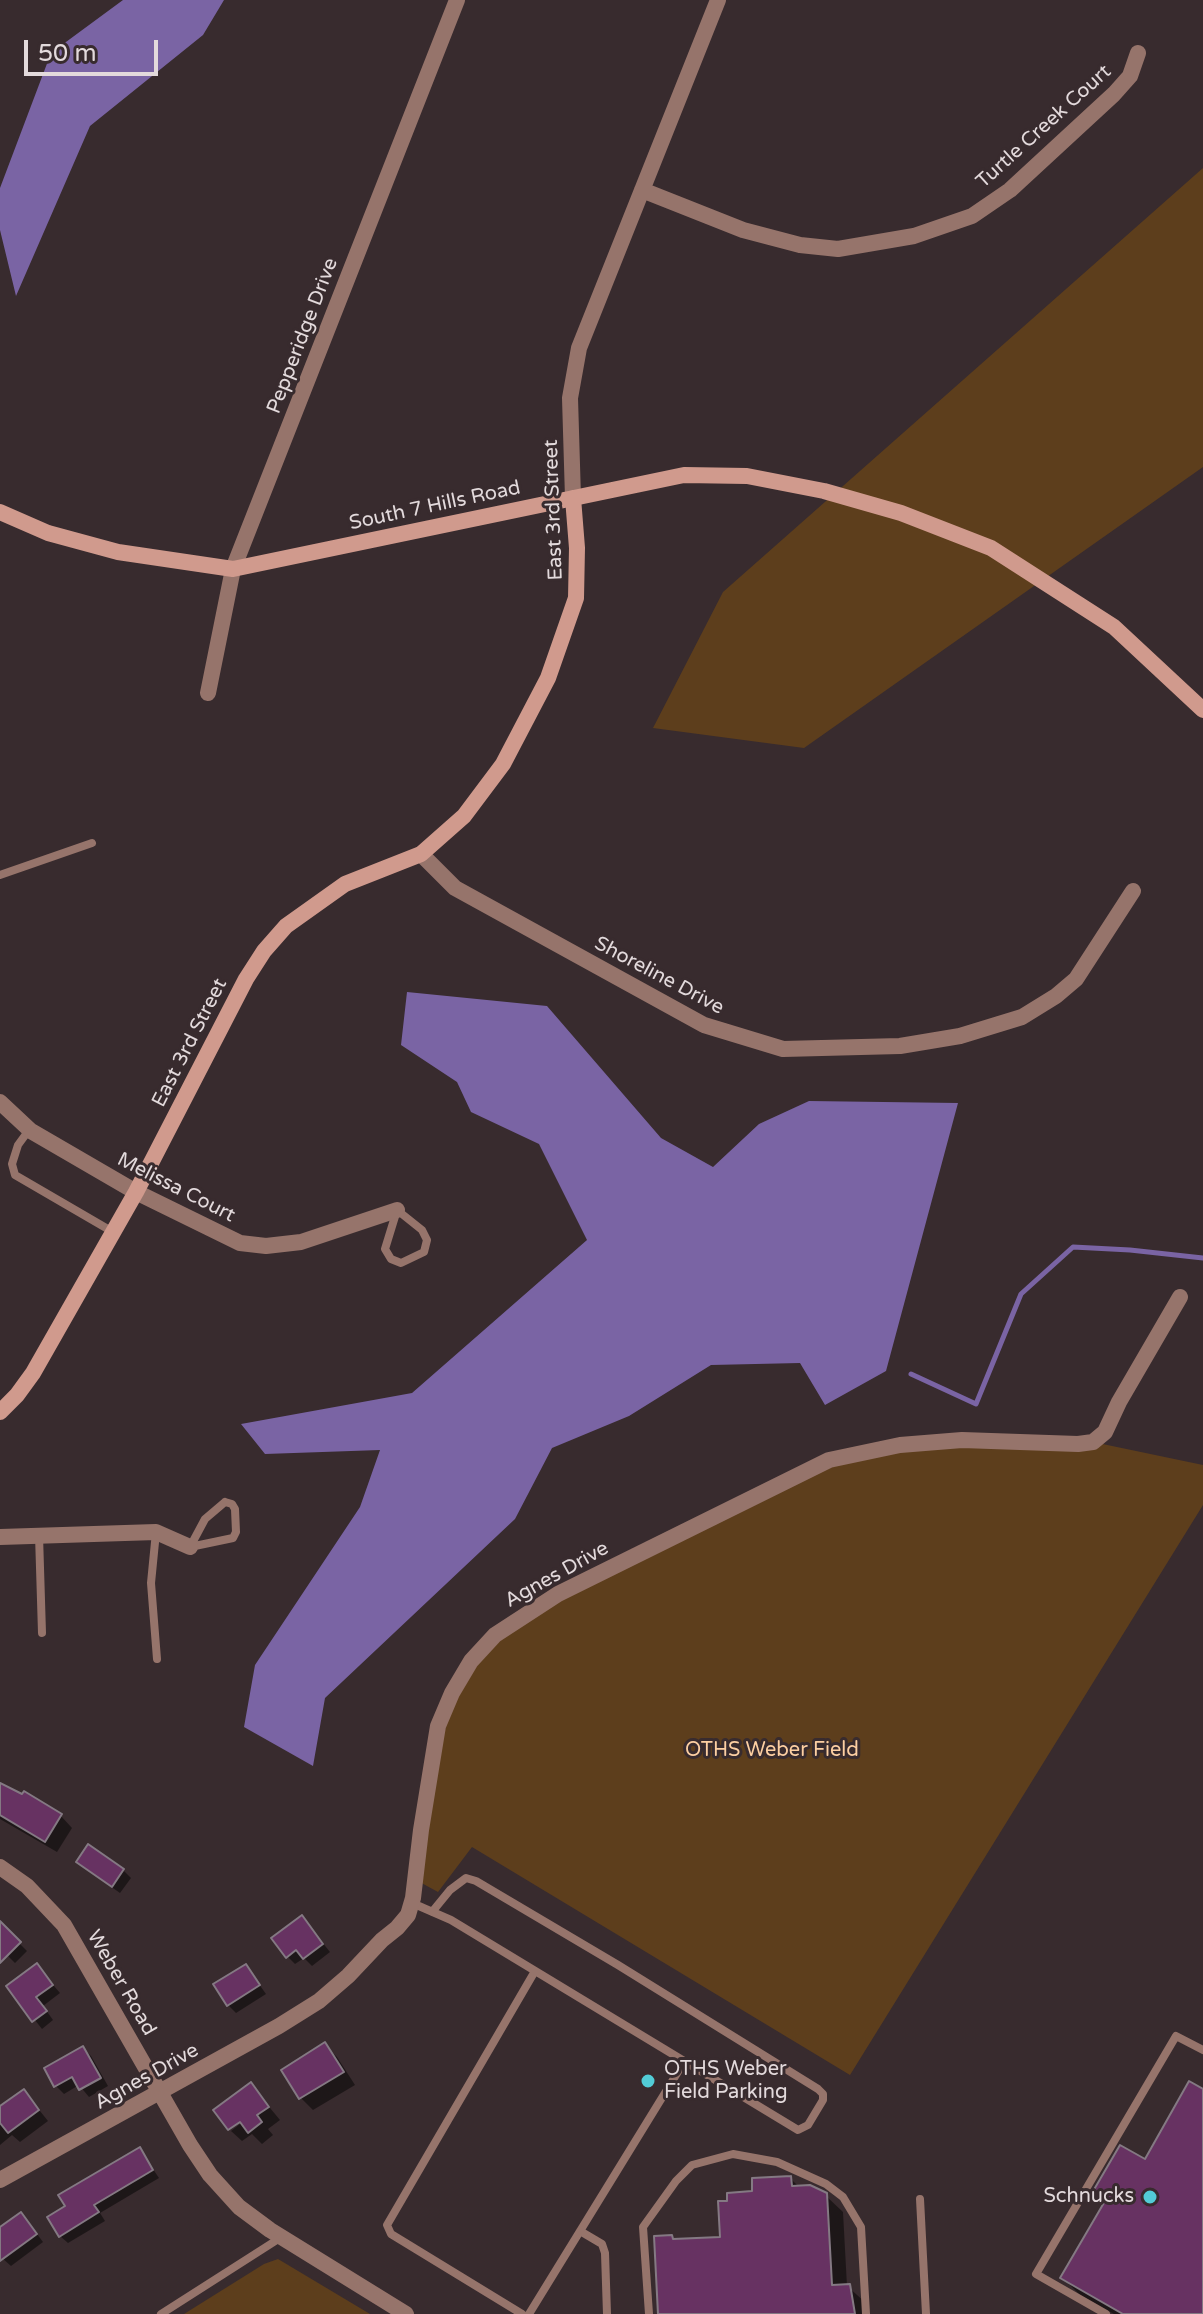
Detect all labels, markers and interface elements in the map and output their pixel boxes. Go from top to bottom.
scale bar [28,24,162,74]
text: 50 m [38,39,96,68]
street label: Turtle Creek Court [972,60,1116,194]
street label: Pepperidge Drive [262,255,344,417]
street label: East 3rd Street [540,439,568,581]
street label: South 7 Hills Road [347,476,523,536]
street label: Shoreline Drive [590,932,728,1020]
street label: East 3rd Street [147,975,233,1111]
street label: Melissa Court [113,1148,239,1228]
street label: Agnes Drive [501,1537,613,1613]
park label: OTHS Weber Field [685,1739,859,1763]
street label: Weber Road [81,1926,161,2040]
street label: Agnes Drive [91,2039,203,2115]
place label: OTHS Weber Field Parking [664,2058,788,2105]
marker: OTHS Weber Field Parking [639,2072,657,2090]
place label: Schnucks [1044,2185,1134,2209]
marker: Schnucks [1141,2188,1159,2206]

